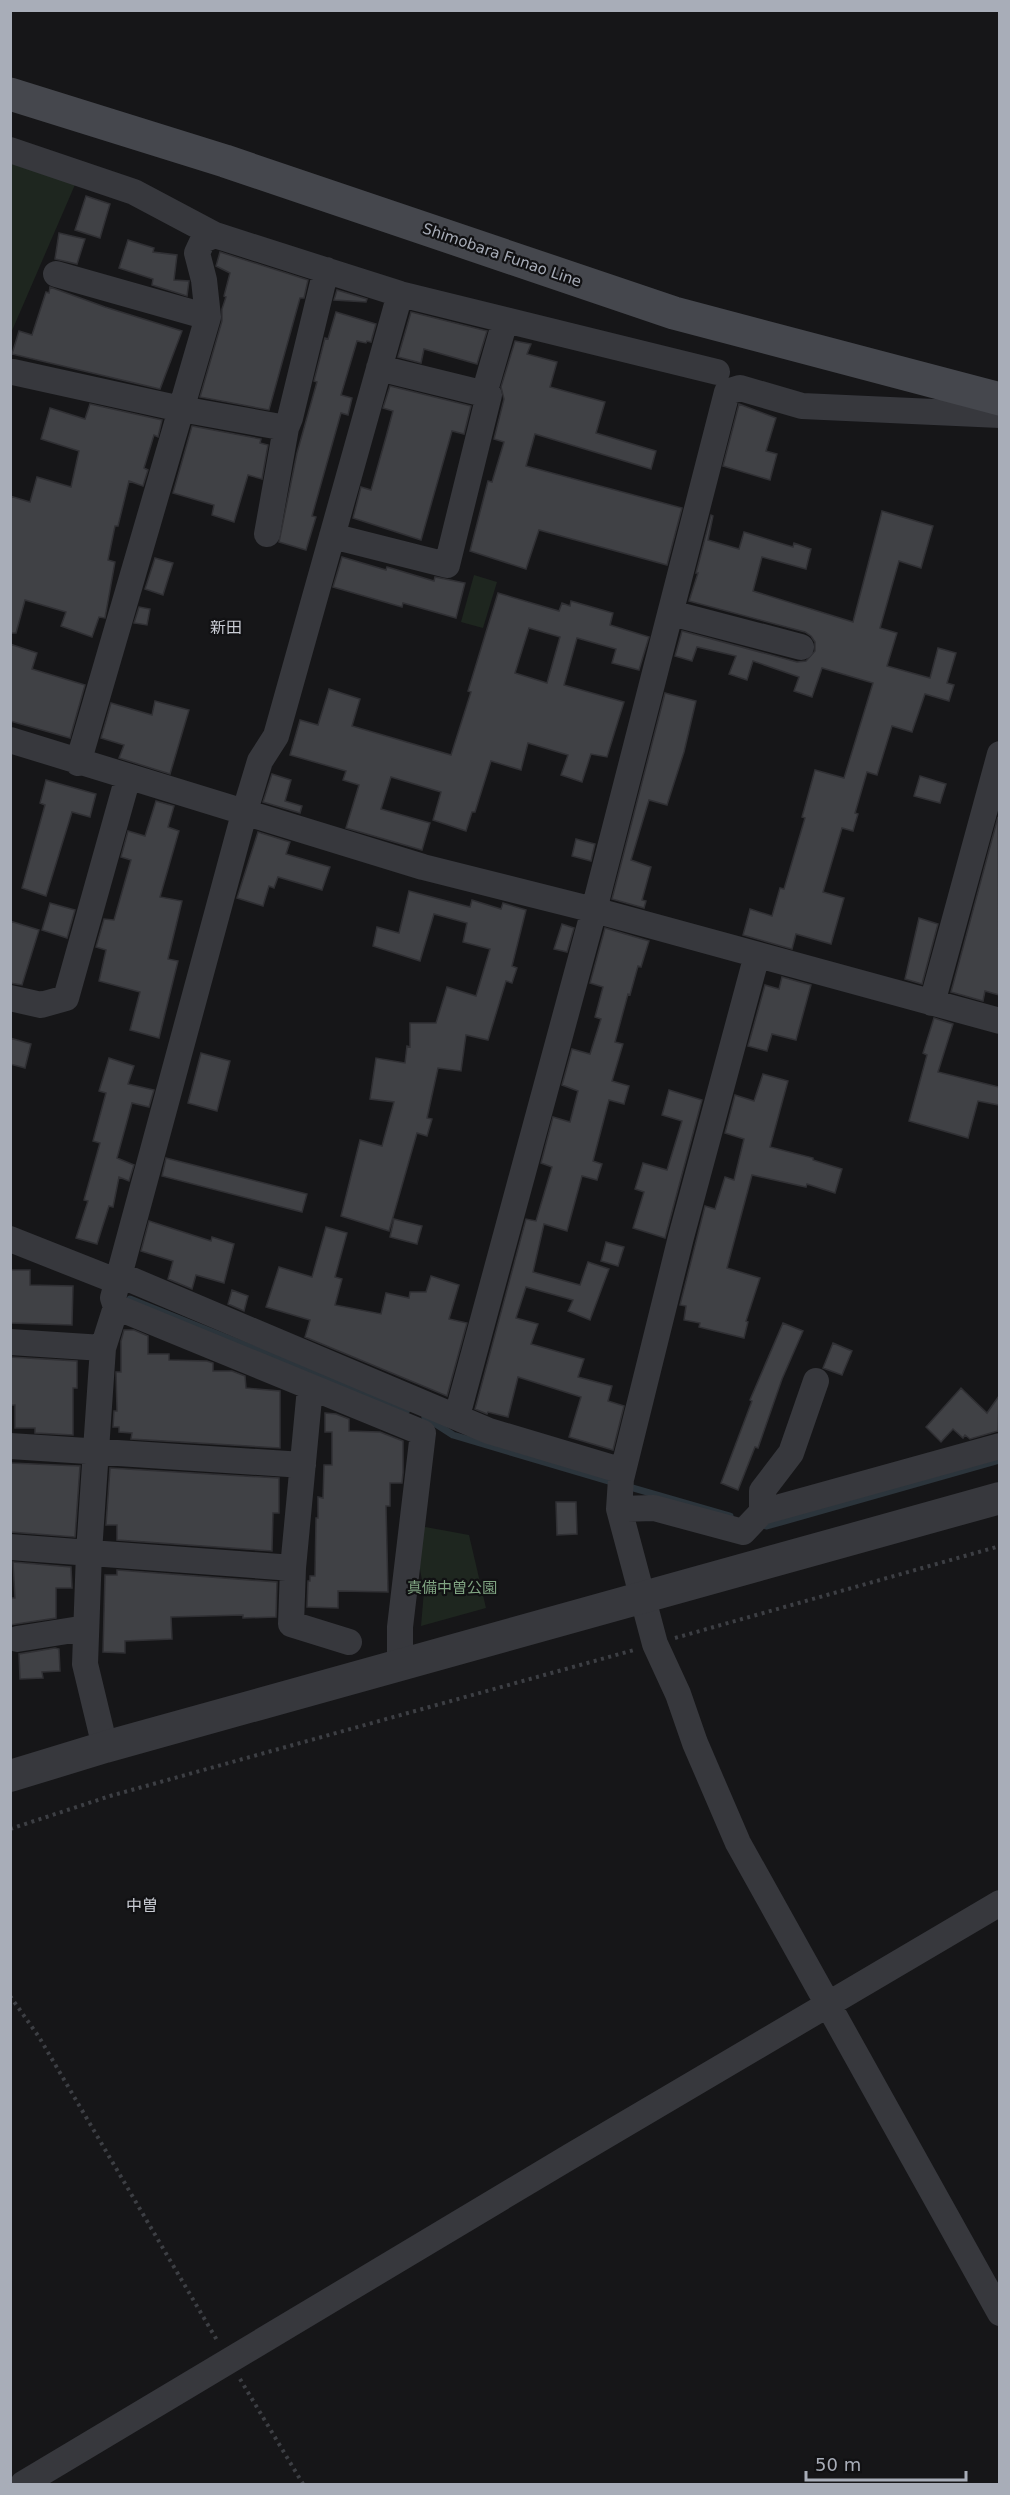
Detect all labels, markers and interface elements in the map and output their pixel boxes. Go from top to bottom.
street label: Shimobara Funao Line [420,219,584,291]
district label: 新田 [210,618,242,637]
park label: 真備中曽公園 [407,1579,497,1597]
district label: 中曽 [126,1896,158,1915]
scale bar [806,2444,966,2482]
text: 50 m [815,2454,861,2475]

